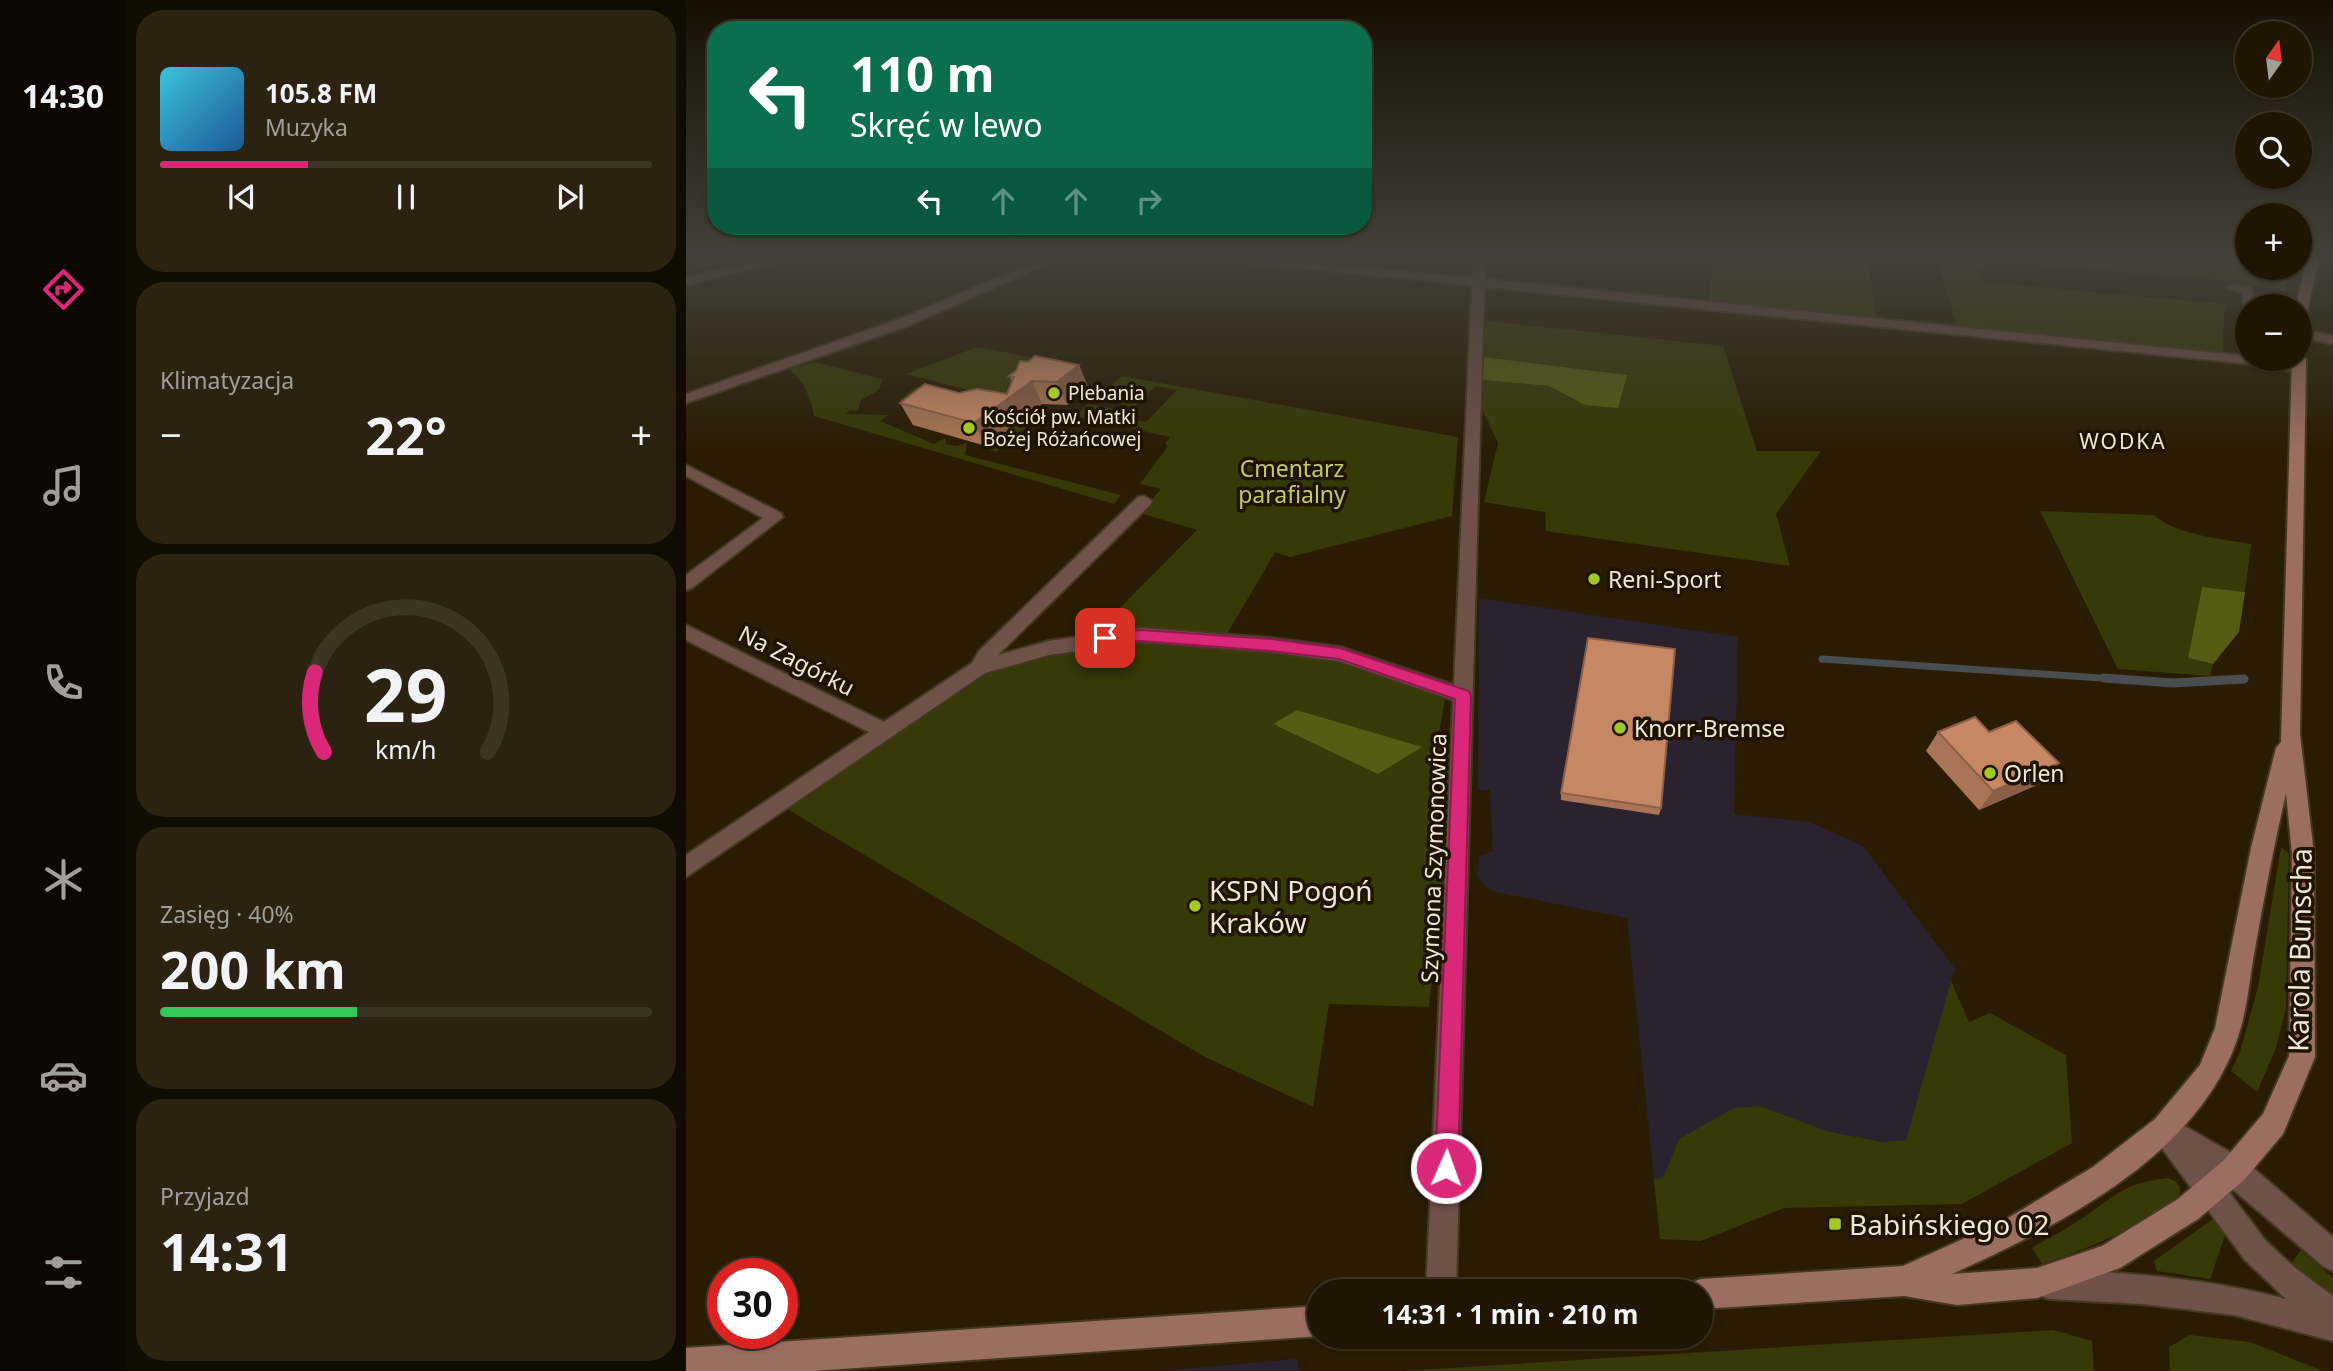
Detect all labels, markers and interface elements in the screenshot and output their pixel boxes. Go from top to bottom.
north arrow [2235,21,2312,98]
map controls [2235,21,2312,371]
text: 110 m [850,40,995,106]
icon: left [735,49,826,140]
text: 14:30 [22,74,104,117]
text: 105.8 FM [265,75,377,111]
text: Skręć w lewo [850,103,1043,146]
text: Muzyka [265,111,348,143]
button: search [2235,112,2312,189]
icon: previous [223,178,261,216]
icon: pause [387,178,425,216]
icon: next [551,178,589,216]
icon: left [911,182,949,220]
icon: ahead [984,182,1022,220]
icon: ahead [1057,182,1095,220]
icon: right [1130,182,1168,220]
button: + [2235,203,2312,280]
icon: directions [39,265,88,314]
button: − [2235,294,2312,371]
text: Klimatyzacja [160,364,294,396]
place label: Plebania [1068,380,1145,406]
marker: Plebania [1046,385,1062,401]
text: 22° [365,399,447,470]
place label: Kościół pw. Matki Bożej Różańcowej [983,404,1141,452]
text: − [160,408,182,460]
text: + [630,408,652,460]
marker: Kościół pw. Matki Bożej Różańcowej [961,420,977,436]
district label: WODKA [2079,427,2167,455]
park label: Cmentarz parafialny [1238,452,1346,510]
icon: music [39,461,88,510]
place label: Reni-Sport [1608,563,1721,595]
marker: Reni-Sport [1586,571,1602,587]
pin [1075,608,1135,668]
street label: Na Zagórku [733,617,861,703]
icon: arrive [1086,619,1124,657]
text: 29 [364,644,448,743]
icon: phone [39,658,88,707]
place label: Knorr-Bremse [1634,712,1785,744]
marker: Knorr-Bremse [1612,720,1628,736]
text: km/h [375,731,437,765]
street label: Szymona Szymonowica [1413,733,1453,983]
place label: Orlen [2004,757,2065,789]
marker: Orlen [1982,765,1998,781]
street label: Karola Bunscha [2278,848,2320,1052]
icon: climate [39,855,88,904]
place label: KSPN Pogoń Kraków [1209,871,1373,941]
text: Zasięg · 40% [160,898,294,930]
marker: KSPN Pogoń Kraków [1187,898,1203,914]
text: 200 km [160,933,346,1004]
icon: car [39,1051,88,1100]
position arrow [1409,1131,1483,1205]
text: Przyjazd [160,1180,250,1212]
place label: Babińskiego 02 [1849,1205,2050,1243]
text: 14:31 [160,1215,294,1286]
marker: Babińskiego 02 [1827,1216,1843,1232]
icon: filters [39,1248,88,1297]
speed limit sign: 30 [707,1258,798,1349]
text: 14:31 · 1 min · 210 m [1382,1296,1638,1332]

